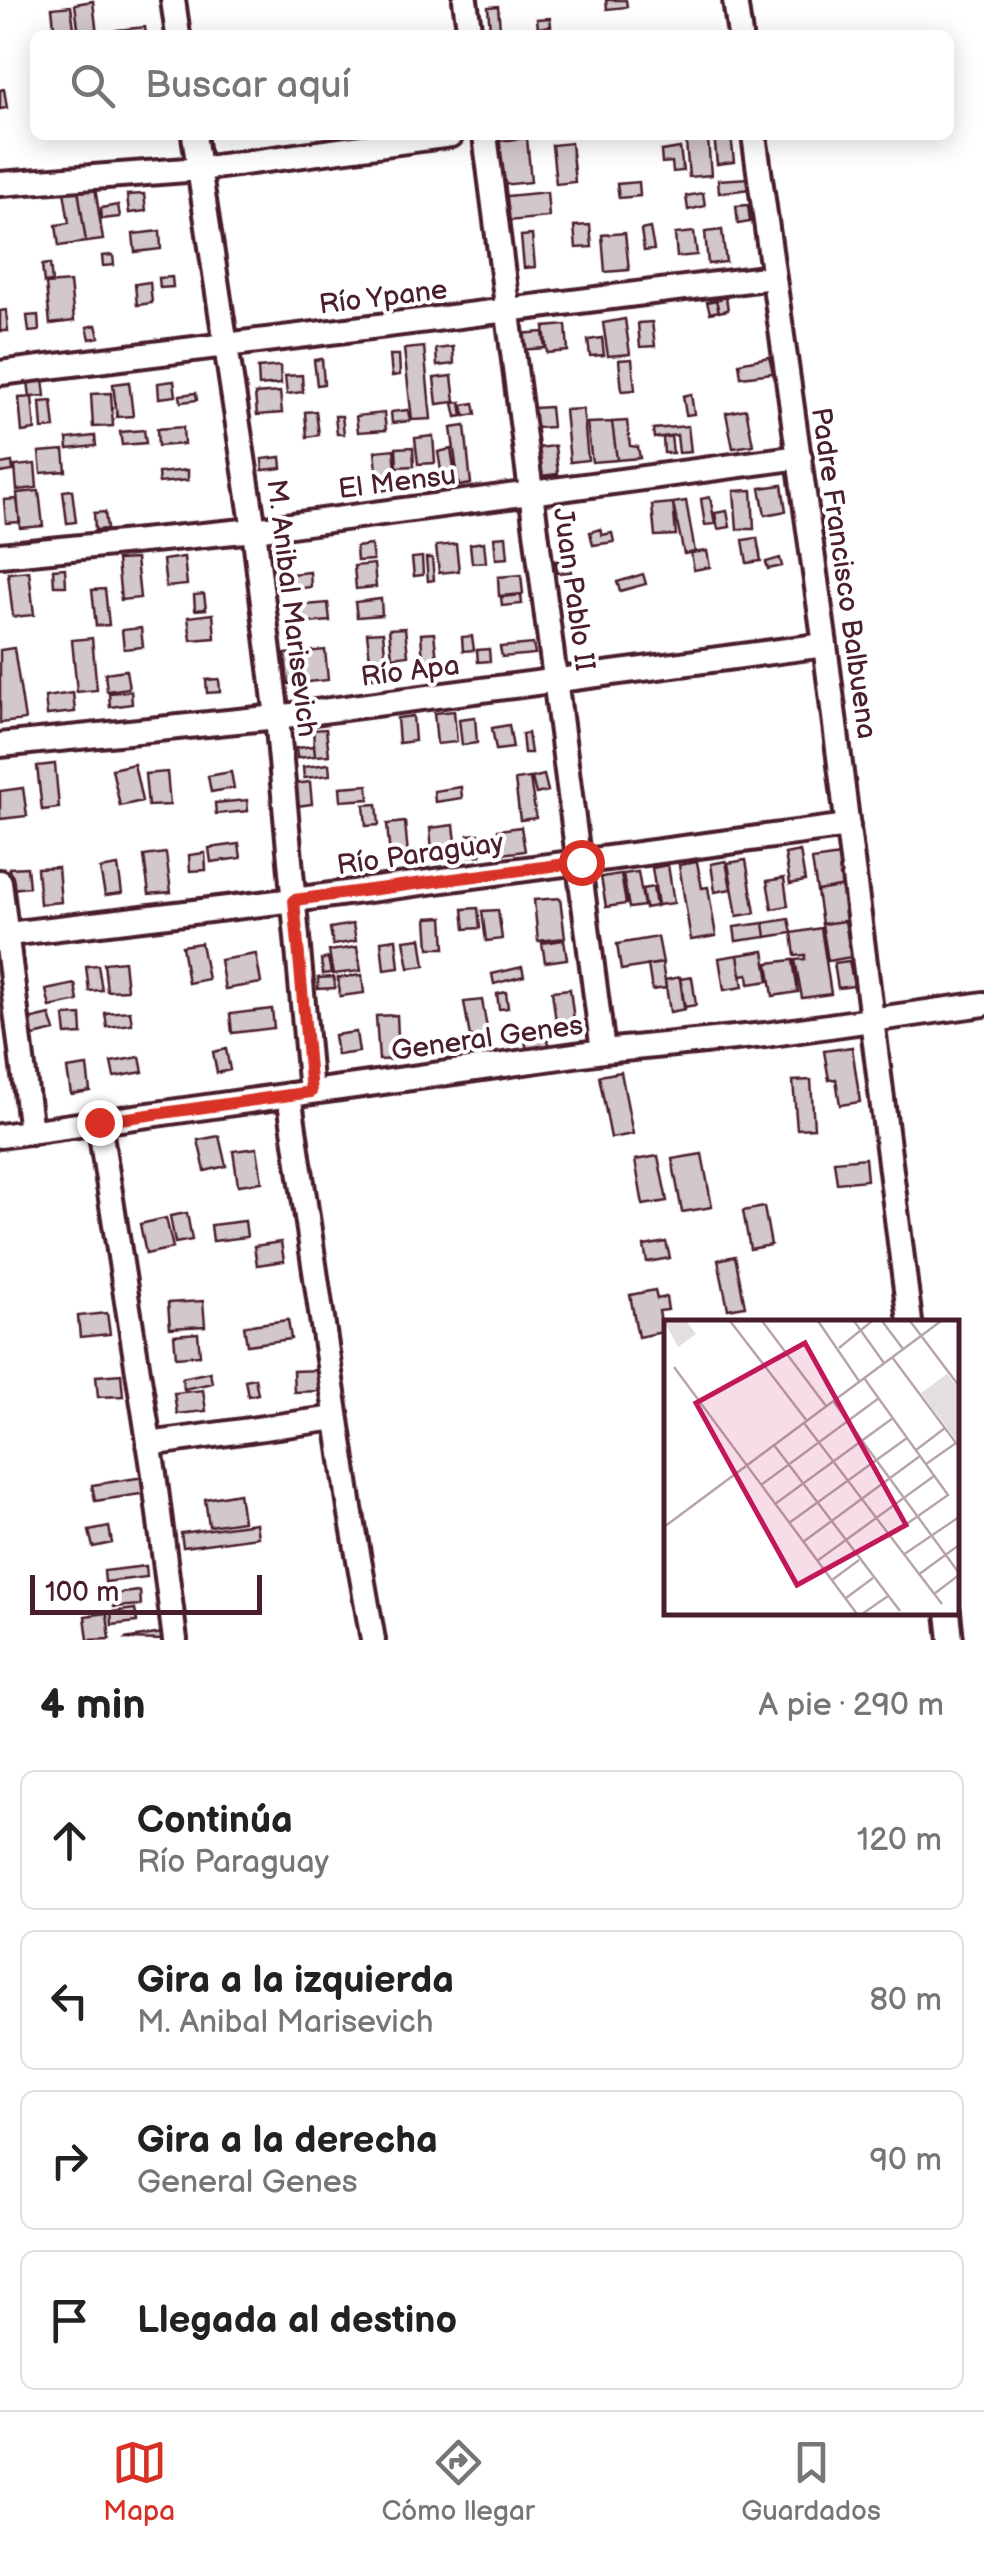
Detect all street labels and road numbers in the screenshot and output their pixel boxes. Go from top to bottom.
street label: Río Ypane [317,273,449,322]
street label: Padre Francisco Balbuena [804,405,883,741]
street label: El Mensu [336,459,458,506]
street label: M. Anibal Marisevich [259,477,324,739]
street label: Juan Pablo II [546,506,601,673]
street label: Río Apa [359,649,461,694]
street label: Río Paraguay [335,826,506,883]
street label: General Genes [389,1009,585,1068]

